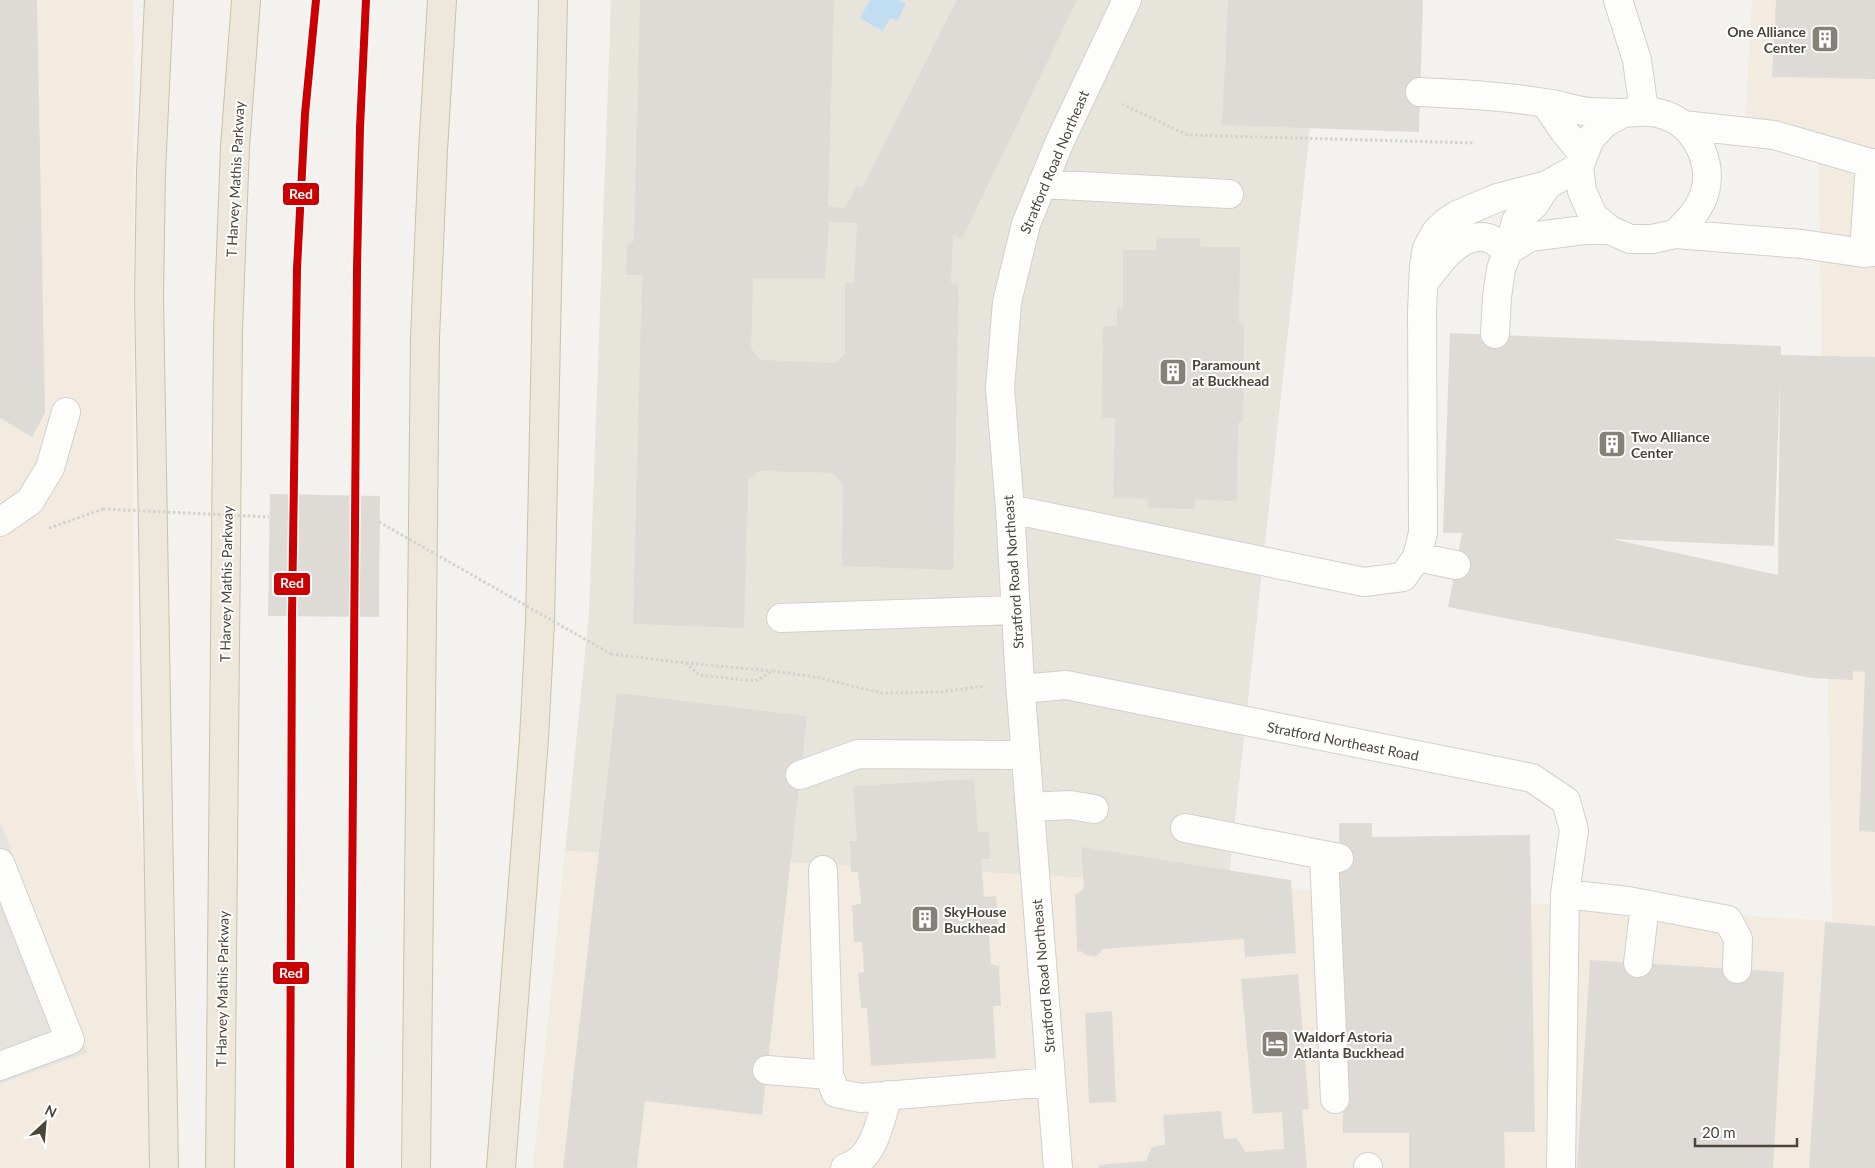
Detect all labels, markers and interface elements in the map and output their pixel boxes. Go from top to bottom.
place label: One Alliance Center [1727,23,1807,56]
building icon: One Alliance Center [1810,24,1840,54]
street label: Stratford Road Northeast [1016,88,1092,236]
street label: T Harvey Mathis Parkway [222,100,248,258]
line badge: Red [282,182,320,206]
text: Red [289,185,313,202]
place label: Paramount at Buckhead [1192,356,1269,389]
building icon: Paramount at Buckhead [1158,357,1188,387]
place label: Two Alliance Center [1631,428,1710,461]
building icon: Two Alliance Center [1597,429,1627,459]
street label: Stratford Road Northeast [999,495,1027,649]
street label: T Harvey Mathis Parkway [216,505,236,662]
line badge: Red [273,572,311,596]
text: Red [280,574,304,591]
street label: Stratford Northeast Road [1266,718,1420,764]
street label: Stratford Road Northeast [1028,898,1058,1054]
place label: SkyHouse Buckhead [944,903,1007,936]
building icon: SkyHouse Buckhead [910,904,940,934]
street label: T Harvey Mathis Parkway [212,910,232,1067]
line badge: Red [272,961,310,985]
text: Red [279,964,303,981]
place label: Waldorf Astoria Atlanta Buckhead [1293,1028,1404,1061]
hotel icon: Waldorf Astoria Atlanta Buckhead [1260,1029,1290,1059]
north arrow [20,1098,70,1148]
text: N [42,1101,59,1121]
scale bar [1695,1116,1798,1148]
text: 20 m [1702,1123,1736,1141]

